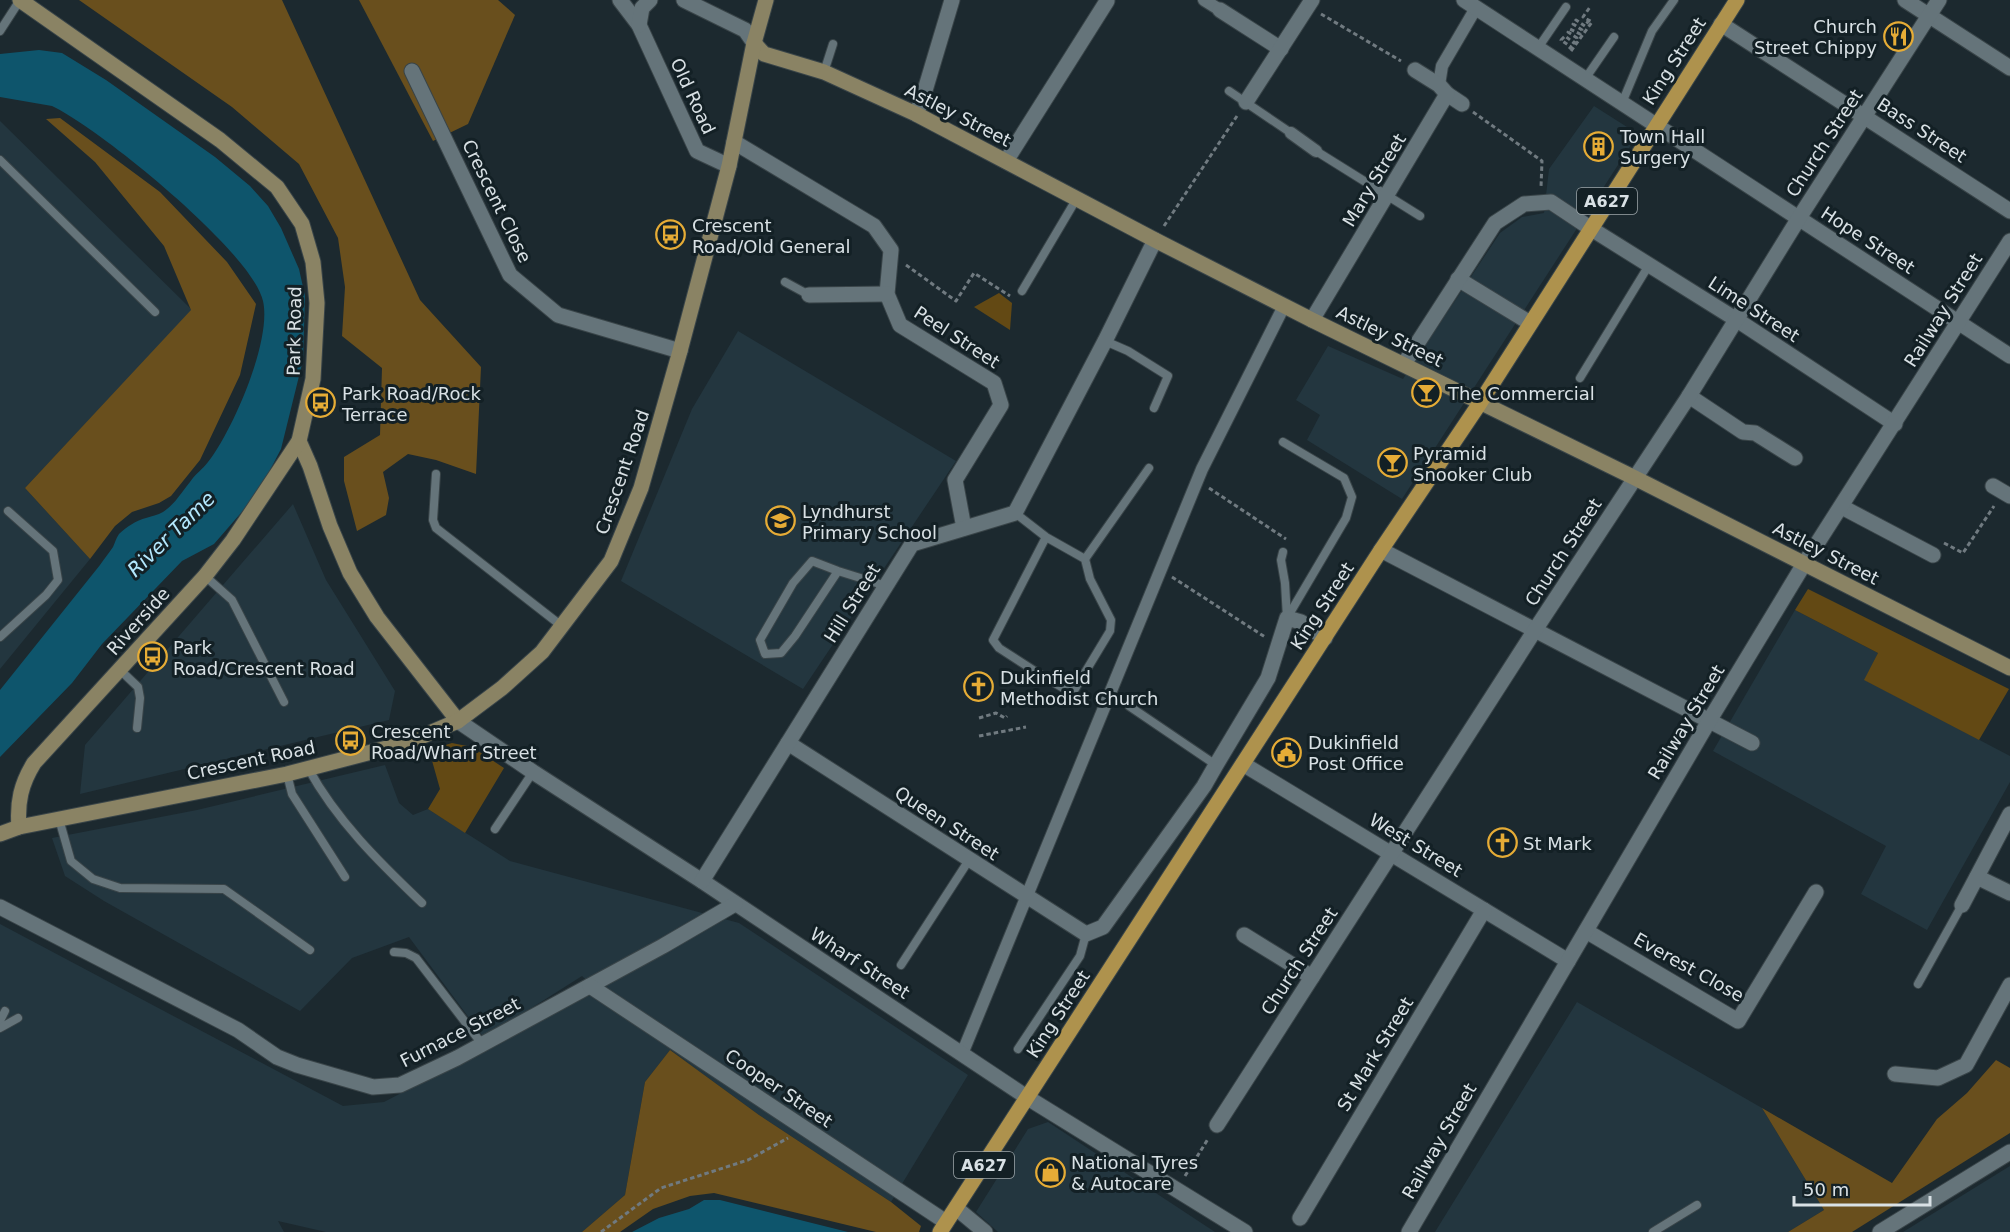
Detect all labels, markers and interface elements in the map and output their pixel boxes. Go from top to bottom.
street label: King Street [1638,13,1710,109]
place label: Church Street Chippy [1754,16,1877,58]
restaurant icon: Church Street Chippy [1882,20,1914,52]
street label: Old Road [666,55,720,137]
street label: Astley Street [902,79,1014,151]
street label: Church Street [1781,85,1867,201]
street label: Bass Street [1873,93,1971,167]
place label: Town Hall Surgery [1619,126,1705,168]
street label: Mary Street [1338,130,1410,230]
building icon: Town Hall Surgery [1583,130,1615,162]
street label: Crescent Close [458,136,536,266]
road number: A627 [1577,188,1637,214]
street label: Hope Street [1817,202,1919,278]
place label: Crescent Road/Old General [692,215,850,257]
bus stop icon: Crescent Road/Old General [655,219,687,251]
street label: Railway Street [1900,249,1986,371]
street label: Lime Street [1705,272,1803,346]
street label: Park Road [283,286,305,376]
street label: Astley Street [1333,301,1447,371]
street label: Peel Street [910,302,1004,372]
bar icon: The Commercial [1411,377,1443,409]
place label: Park Road/Rock Terrace [341,383,481,425]
place label: The Commercial [1447,383,1595,404]
bus stop icon: Park Road/Rock Terrace [305,387,337,419]
street label: Crescent Road [591,407,653,537]
place label: Pyramid Snooker Club [1413,443,1532,485]
bar icon: Pyramid Snooker Club [1376,447,1408,479]
water label: River Tame [122,486,220,582]
street label: Church Street [1520,494,1606,610]
place label: Lyndhurst Primary School [802,501,937,543]
school or university icon: Lyndhurst Primary School [765,505,797,537]
street label: Astley Street [1770,517,1882,589]
street label: King Street [1286,558,1358,654]
street label: Hill Street [820,560,884,646]
street label: Riverside [102,583,174,659]
place label: Park Road/Crescent Road [173,637,355,679]
bus stop icon: Park Road/Crescent Road [136,641,168,673]
street label: Railway Street [1644,661,1728,783]
place label: Dukinfield Methodist Church [1000,667,1158,709]
church icon: Dukinfield Methodist Church [963,671,995,703]
place label: Crescent Road/Wharf Street [371,721,537,763]
bus stop icon: Crescent Road/Wharf Street [334,725,366,757]
place label: Dukinfield Post Office [1308,732,1404,774]
street label: Crescent Road [185,736,317,784]
public building icon: Dukinfield Post Office [1271,736,1303,768]
street label: Queen Street [891,782,1003,864]
street label: West Street [1366,809,1466,881]
church icon: St Mark [1486,827,1518,859]
place label: St Mark [1523,833,1592,854]
street label: Church Street [1256,903,1342,1019]
street label: Wharf Street [806,923,914,1003]
street label: Everest Close [1630,928,1748,1006]
street label: King Street [1022,966,1094,1062]
street label: Furnace Street [397,993,523,1071]
street label: St Mark Street [1333,993,1417,1115]
street label: Cooper Street [721,1044,837,1132]
street label: Railway Street [1397,1079,1481,1203]
road number: A627 [954,1152,1014,1178]
place label: National Tyres & Autocare [1071,1152,1198,1194]
shop icon: National Tyres & Autocare [1034,1156,1066,1188]
scale bar [1794,1169,1930,1207]
text: 50 m [1803,1179,1849,1200]

